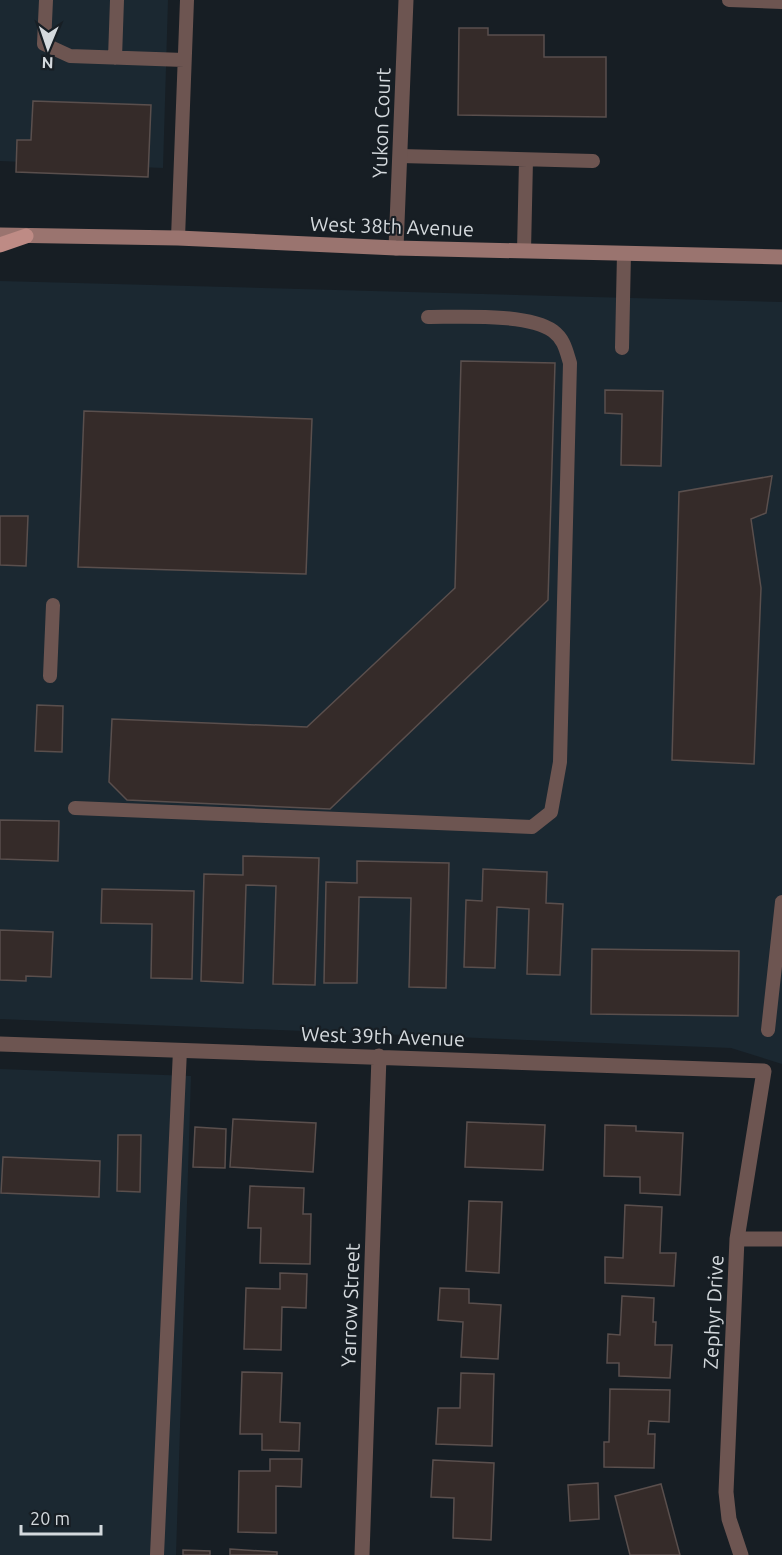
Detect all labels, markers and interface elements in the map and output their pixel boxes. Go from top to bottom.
north arrow [18,18,78,78]
text: N [41,54,54,72]
street label: Yukon Court [368,67,394,179]
street label: West 38th Avenue [310,212,474,240]
street label: West 39th Avenue [301,1022,465,1050]
street label: Yarrow Street [336,1243,364,1367]
street label: Zephyr Drive [699,1254,727,1370]
scale bar [21,1498,100,1536]
text: 20 m [30,1508,70,1528]

